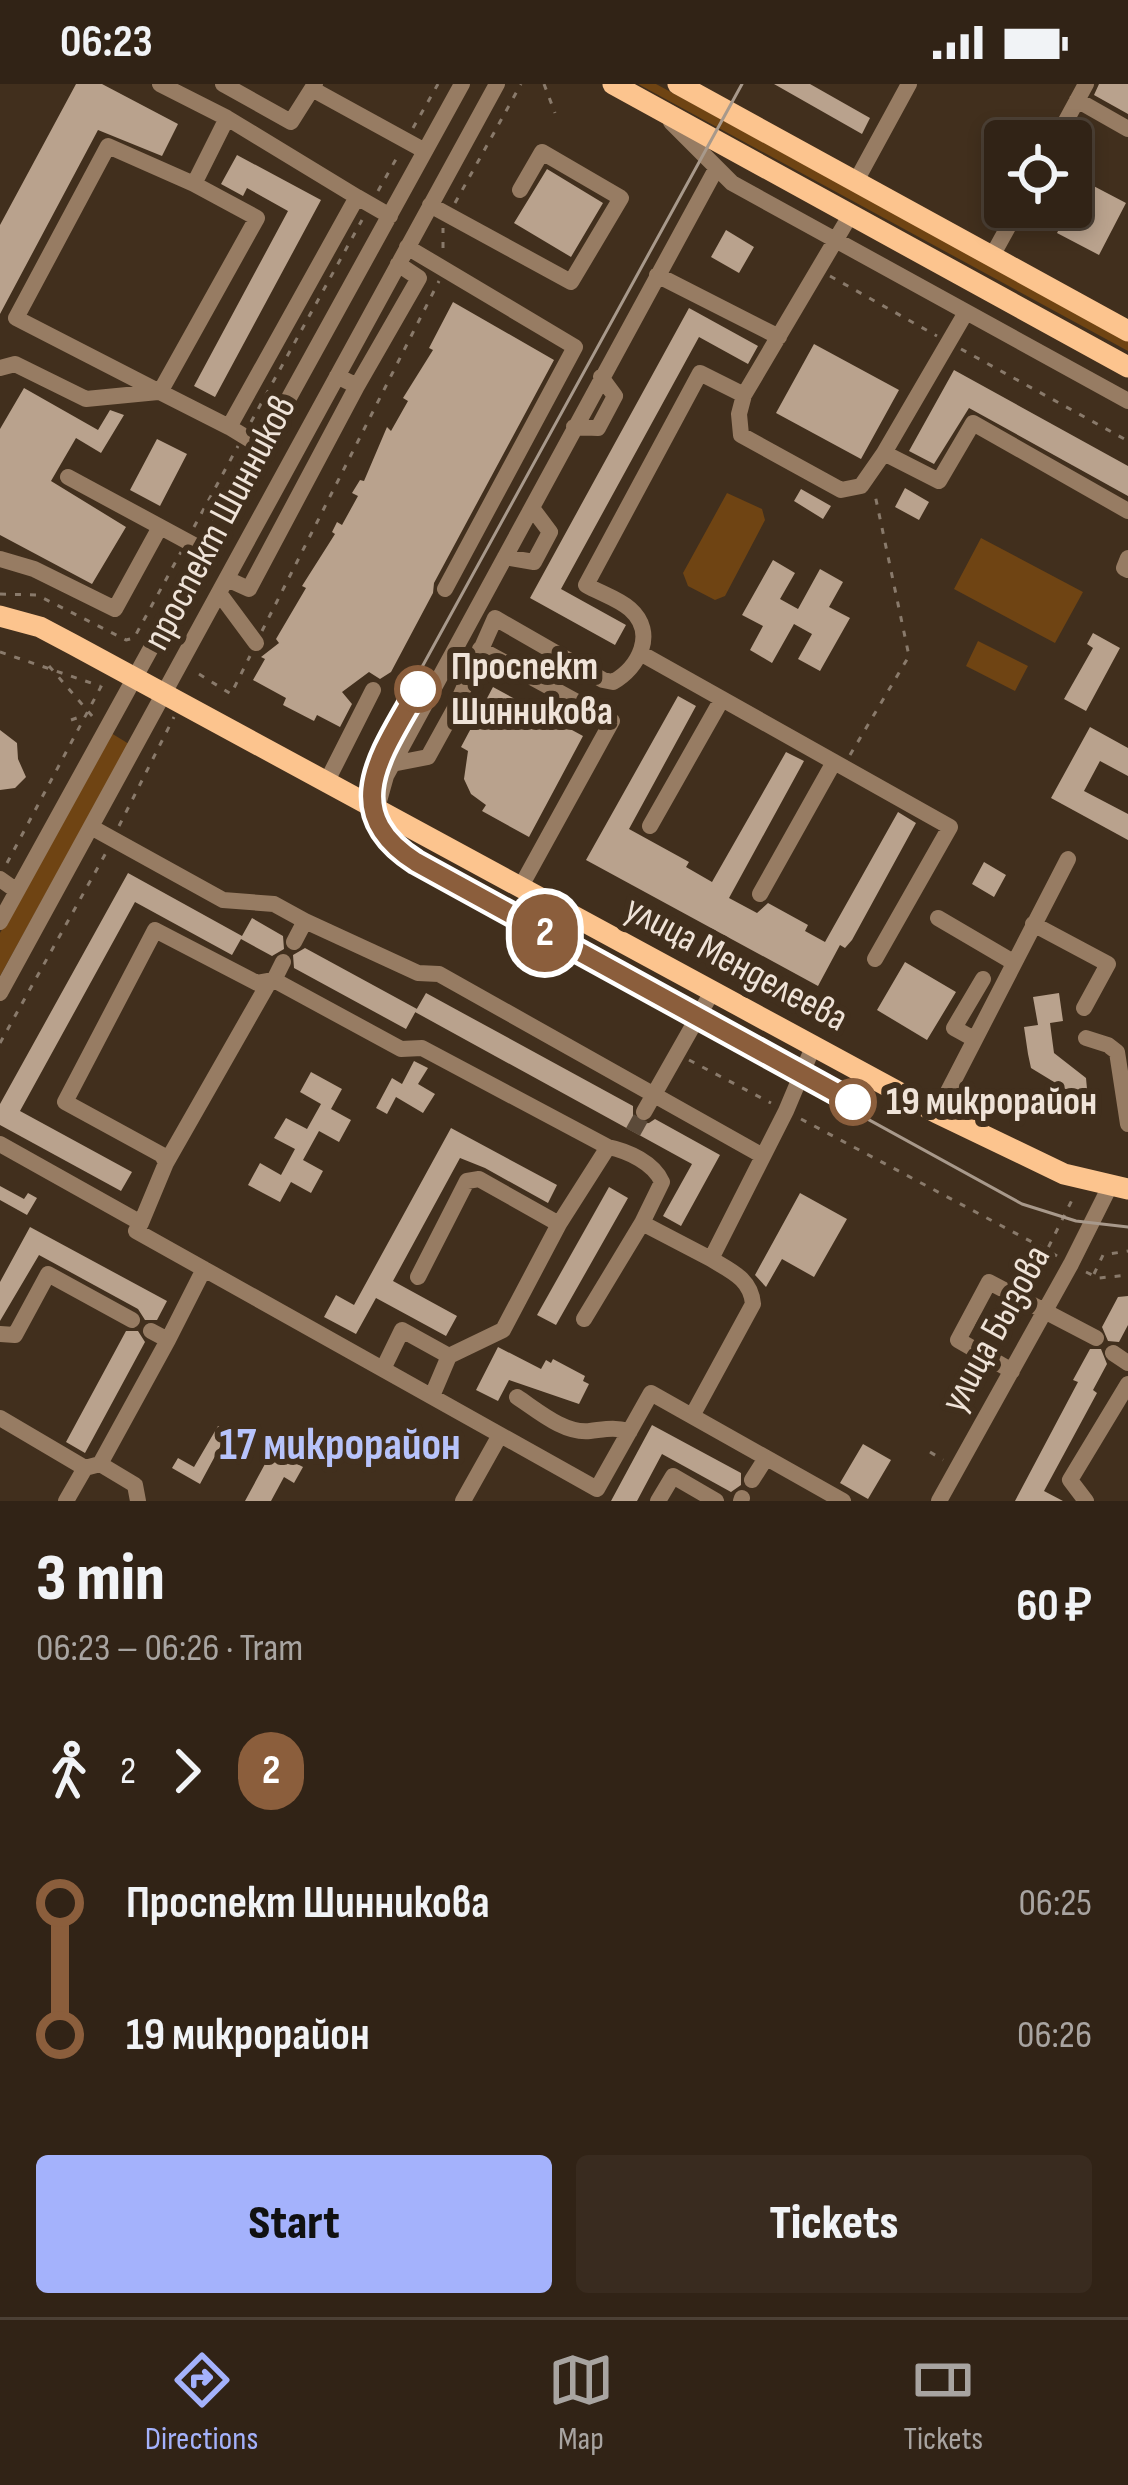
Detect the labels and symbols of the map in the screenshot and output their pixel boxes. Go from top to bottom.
street label: проспект Шинников [133,388,307,658]
place label: Проспект Шинникова [451,644,613,736]
marker: Проспект Шинникова [396,667,440,711]
street label: улица Менделеева [617,886,855,1042]
line badge: 2 [506,894,584,972]
place label: 19 микрорайон [886,1079,1097,1126]
marker: 19 микрорайон [831,1080,875,1124]
street label: улица Бызова [931,1238,1061,1420]
district label: 17 микрорайон [219,1418,461,1473]

